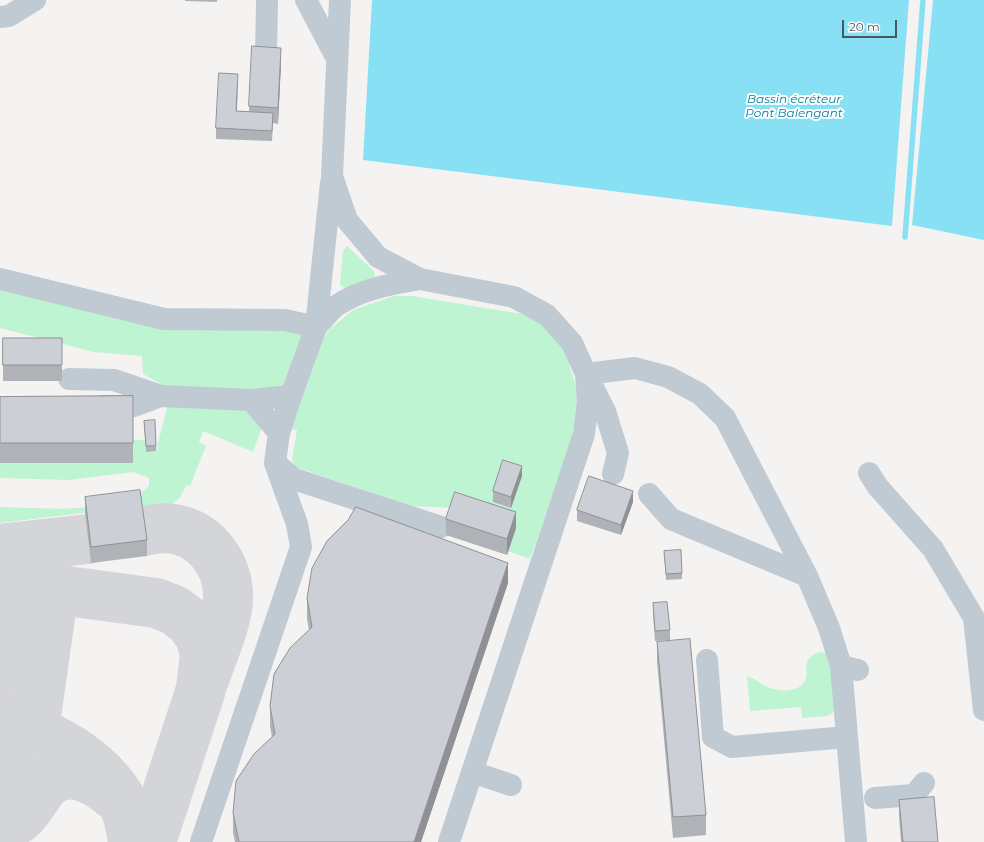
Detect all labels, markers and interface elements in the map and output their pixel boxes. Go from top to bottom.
scale bar [844,12,899,38]
text: 20 m [849,19,880,34]
water label: Bassin écréteur Pont Balengant [745,92,843,120]

